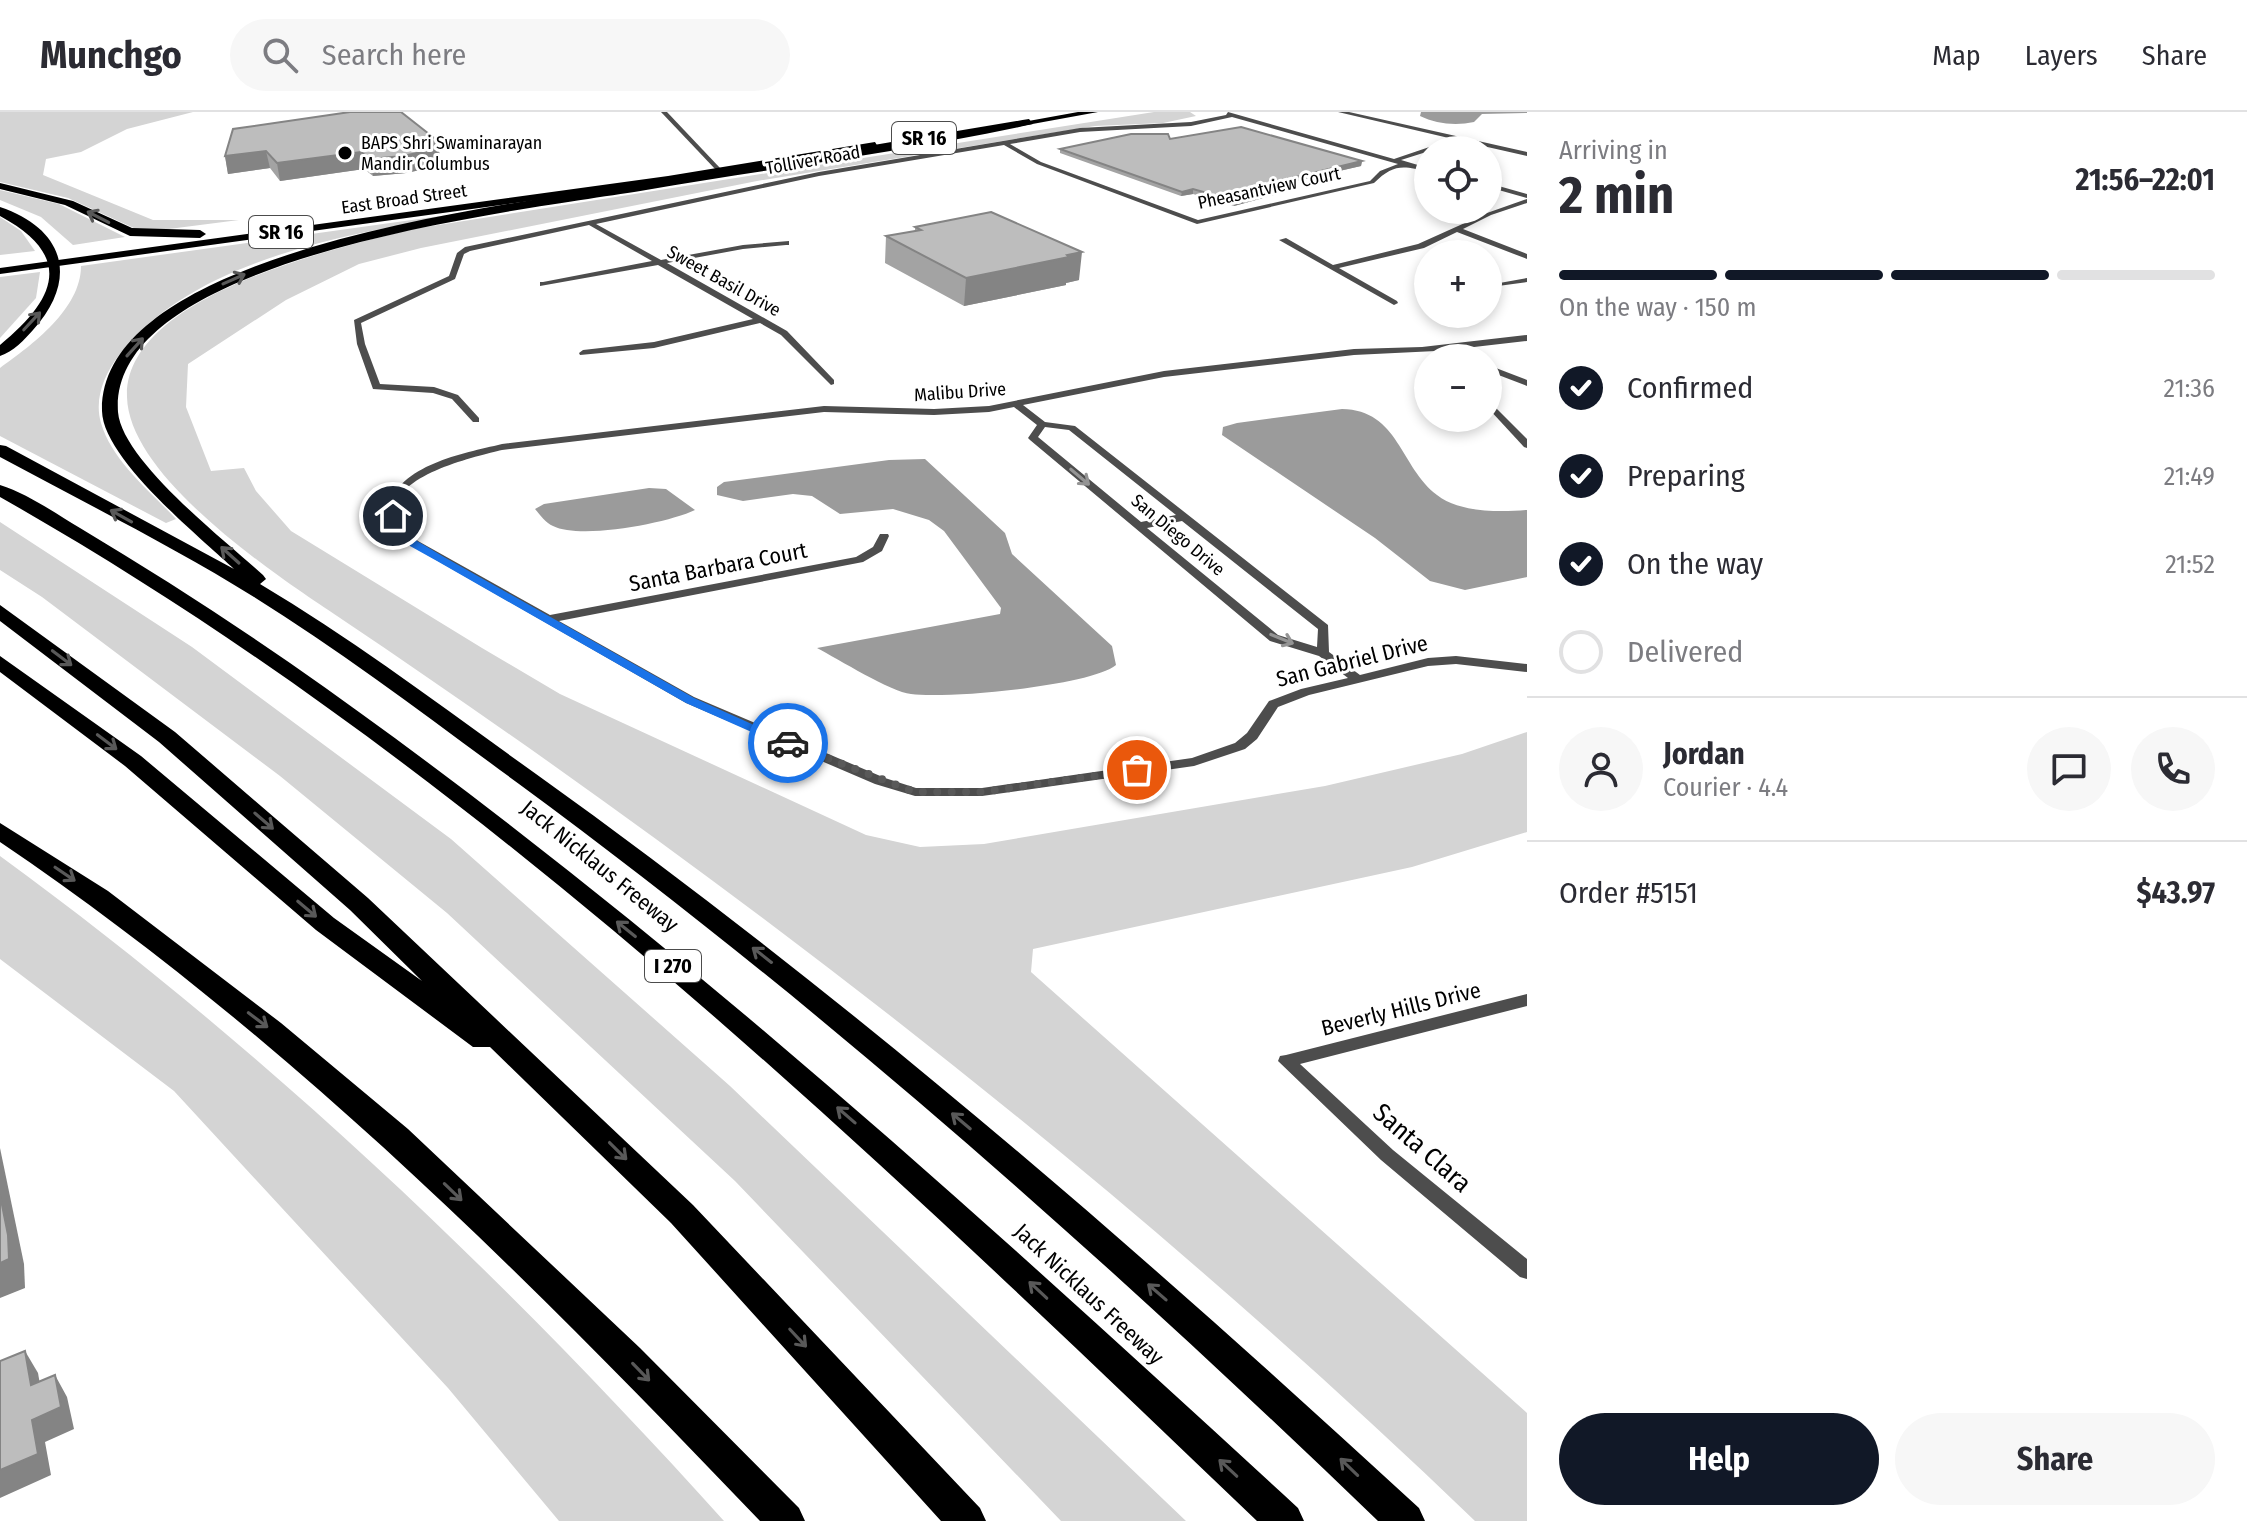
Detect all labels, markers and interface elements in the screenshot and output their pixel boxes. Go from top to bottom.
search box [230,19,790,91]
text: Munchgo [40,32,182,78]
icon: search [258,33,302,77]
text: Search here [322,37,466,73]
text: Map [1932,39,1981,72]
text: Layers [2025,39,2098,72]
text: Share [2142,39,2207,72]
road number: SR 16 [892,122,956,154]
place label: BAPS Shri Swaminarayan Mandir Columbus [361,132,542,175]
text: Arriving in [1559,135,1668,166]
map controls [1414,136,1502,432]
button: locate [1414,136,1502,224]
street label: Tolliver Road [764,141,862,179]
marker: BAPS Shri Swaminarayan Mandir Columbus [336,144,354,162]
street label: Pheasantview Court [1196,162,1342,214]
text: 21:56–22:01 [2076,162,2215,198]
text: 2 min [1559,164,1674,227]
street label: East Broad Street [340,179,468,219]
one-way arrow [86,208,110,224]
road number: SR 16 [249,216,313,248]
button: + [1414,240,1502,328]
street label: Sweet Basil Drive [663,241,785,321]
one-way arrow [221,270,246,285]
text: On the way · 150 m [1559,292,1756,323]
one-way arrow [23,311,42,331]
one-way arrow [126,338,144,358]
button: − [1414,344,1502,432]
icon: check [1559,366,1603,410]
text: Confirmed [1627,370,1753,406]
text: 21:36 [2164,373,2215,404]
street label: Malibu Drive [913,378,1007,406]
icon: check [1559,454,1603,498]
text: Preparing [1627,458,1745,494]
text: 21:49 [2164,461,2215,492]
one-way arrow [1069,468,1090,486]
pin [359,482,427,550]
street label: San Diego Drive [1127,490,1229,581]
icon: home [371,494,415,538]
one-way arrow [109,507,133,523]
street label: Santa Barbara Court [627,536,810,597]
icon: check [1559,542,1603,586]
text: On the way [1627,546,1763,582]
one-way arrow [220,547,240,565]
text: 21:52 [2165,549,2215,580]
street label: San Gabriel Drive [1273,629,1431,693]
one-way arrow [1269,633,1294,647]
text: Delivered [1627,634,1743,670]
one-way arrow [51,649,72,666]
courier [748,703,828,783]
icon: car [766,721,810,765]
button: person [1559,727,1643,811]
button: chat [2027,727,2111,811]
button: phone [2131,727,2215,811]
one-way arrow [96,733,118,750]
pin [1103,736,1171,804]
text: Jordan [1663,736,1745,772]
icon: bag [1115,748,1159,792]
text: Courier · 4.4 [1663,772,1788,803]
street label: Jack Nicklaus Freeway [516,794,684,938]
one-way arrow [254,812,274,830]
one-way arrow [53,866,76,882]
text: Order #5151 [1559,875,1698,911]
text: $43.97 [2137,875,2215,911]
one-way arrow [296,899,316,917]
one-way arrow [616,920,637,937]
one-way arrow [752,946,773,963]
road number: I 270 [645,950,701,982]
street label: Beverly Hills Drive [1319,976,1483,1042]
one-way arrow [247,1011,268,1028]
street label: Santa Clara [1367,1097,1477,1199]
one-way arrow [836,1106,856,1124]
one-way arrow [951,1112,972,1130]
one-way arrow [608,1141,627,1160]
one-way arrow [443,1182,463,1201]
street label: Jack Nicklaus Freeway [1009,1218,1170,1370]
one-way arrow [1028,1281,1048,1300]
one-way arrow [1148,1283,1168,1301]
one-way arrow [789,1328,807,1348]
one-way arrow [631,1362,650,1382]
button: Help [1559,1413,1879,1505]
button: Share [1895,1413,2215,1505]
one-way arrow [1218,1458,1238,1477]
one-way arrow [1339,1458,1359,1477]

